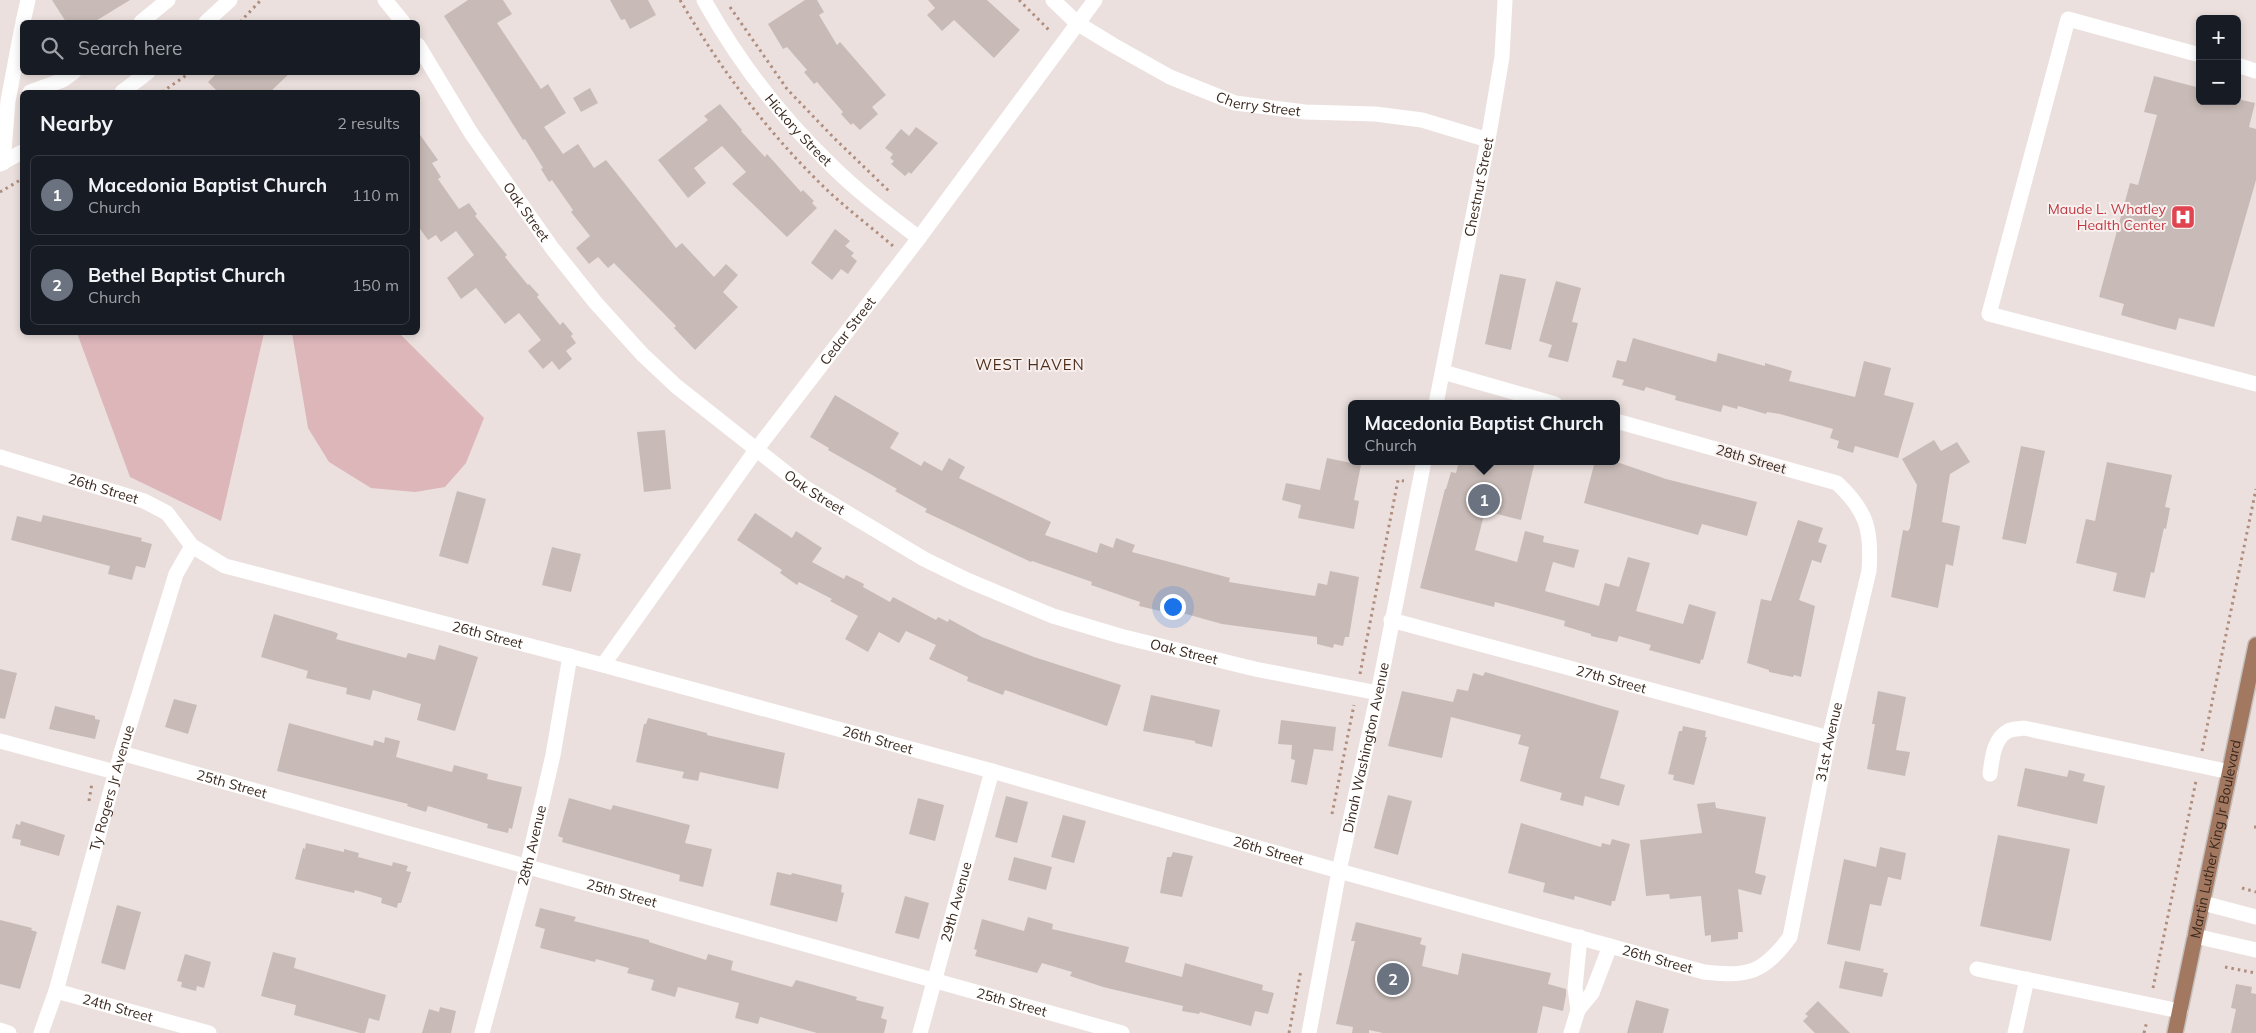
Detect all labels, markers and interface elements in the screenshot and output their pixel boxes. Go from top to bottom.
map controls [2196,15,2241,105]
button: + [2196,15,2241,60]
search box [20,20,420,75]
icon: search [38,34,66,62]
text: Search here [78,36,182,60]
button: − [2196,60,2241,105]
street label: Cherry Street [1213,87,1302,120]
street label: Hickory Street [761,90,836,170]
text: Nearby [40,110,113,136]
text: 2 results [337,113,400,133]
street label: Chestnut Street [1460,136,1497,238]
text: Macedonia Baptist Church [88,173,327,197]
street label: Oak Street [499,178,554,245]
text: 1 [52,185,62,205]
text: 110 m [352,185,399,205]
text: Church [88,197,141,217]
place label: Maude L. Whatley Health Center [2048,200,2167,234]
hospital icon: Maude L. Whatley Health Center [2170,204,2196,230]
text: Bethel Baptist Church [88,263,285,287]
text: 2 [52,275,62,295]
text: 150 m [352,275,399,295]
text: Church [88,287,141,307]
street label: Cedar Street [816,293,879,369]
district label: WEST HAVEN [975,355,1085,374]
popup [1348,400,1620,465]
text: Macedonia Baptist Church [1364,411,1604,435]
text: Church [1364,435,1417,455]
street label: 28th Street [1714,440,1788,478]
street label: Oak Street [781,466,848,519]
street label: 26th Street [66,469,141,508]
pin: 1 [1468,481,1500,519]
your location [1160,594,1186,620]
street label: 26th Street [450,617,525,653]
street label: Oak Street [1148,635,1220,669]
street label: Dinah Washington Avenue [1339,661,1393,835]
street label: 27th Street [1574,661,1649,697]
street label: 31st Avenue [1812,700,1846,783]
street label: 26th Street [840,722,915,758]
street label: Ty Rogers Jr Avenue [86,723,138,853]
street label: Martin Luther King Jr Boulevard [2186,738,2245,940]
street label: 25th Street [194,766,269,802]
street label: 28th Avenue [513,803,550,888]
street label: 26th Street [1231,832,1306,869]
street label: 29th Avenue [936,860,976,944]
street label: 25th Street [585,875,659,912]
street label: 26th Street [1620,941,1695,977]
pin: 2 [1377,960,1409,998]
street label: 25th Street [975,984,1049,1021]
street label: 24th Street [80,990,155,1026]

